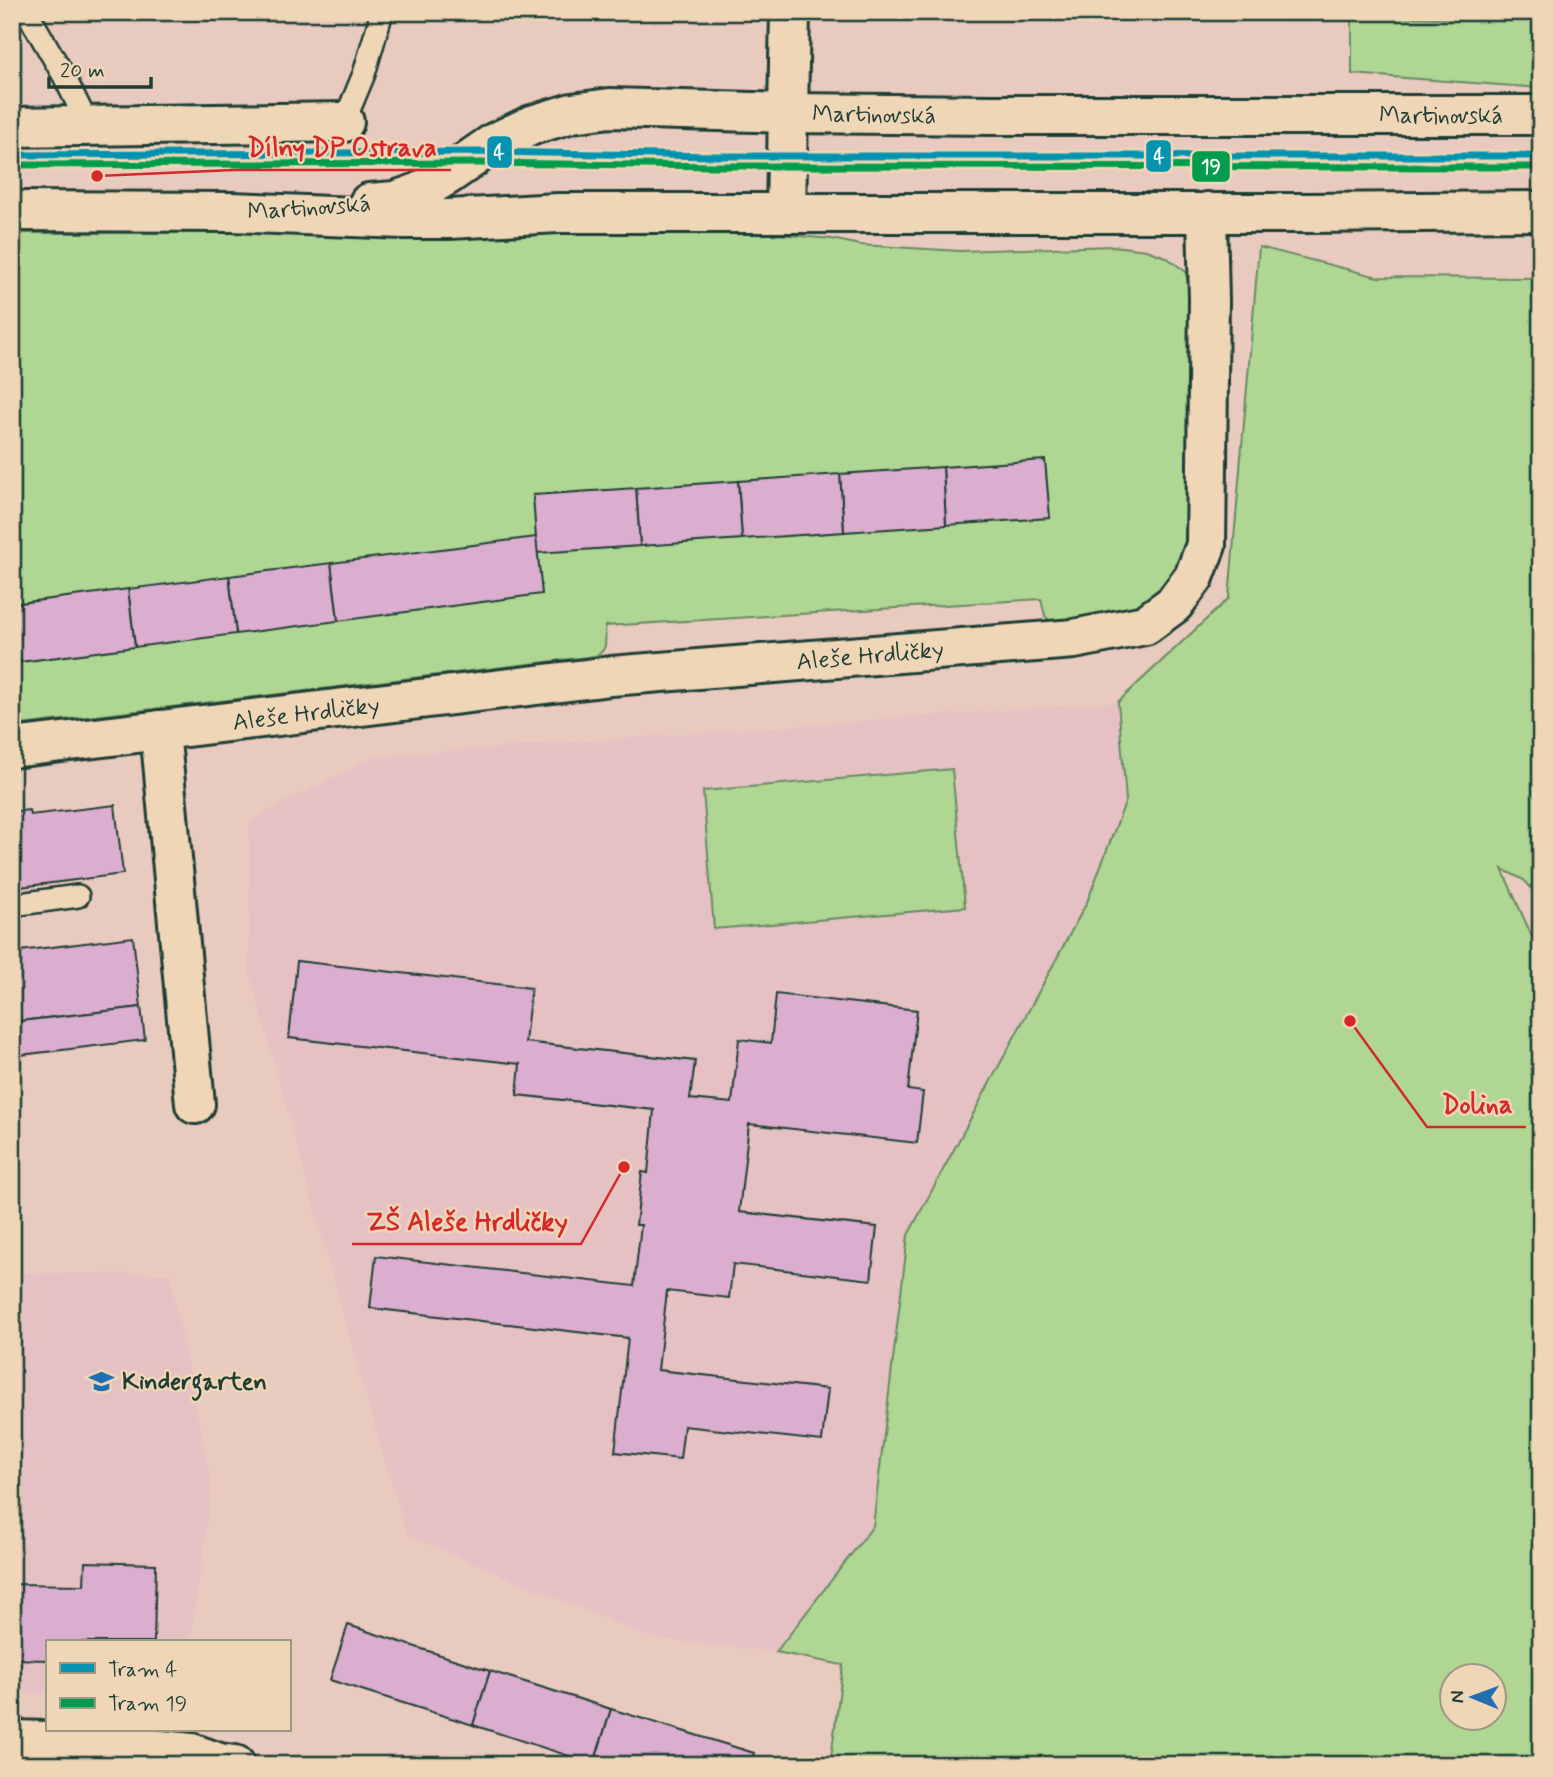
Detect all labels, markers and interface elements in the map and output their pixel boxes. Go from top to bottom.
scale bar [49,46,150,90]
text: 20 m [60,57,105,85]
street label: Martinovská [812,99,936,132]
street label: Martinovská [1379,101,1503,132]
callout: Dílny DP Ostrava [233,123,451,170]
text: Dílny DP Ostrava [247,132,437,166]
line badge: 4 [486,135,513,169]
line badge: 4 [1145,139,1172,173]
text: 4 [493,141,505,166]
text: 4 [1153,145,1165,170]
line badge: 19 [1191,150,1231,183]
text: 19 [1201,155,1221,180]
street label: Martinovská [246,189,372,228]
street label: Aleše Hrdličky [795,635,945,678]
street label: Aleše Hrdličky [231,690,382,739]
callout: Dolina [1427,1080,1526,1127]
text: Dolina [1442,1089,1512,1123]
callout: ZŠ Aleše Hrdličky [352,1197,581,1244]
text: ZŠ Aleše Hrdličky [366,1205,568,1240]
school or university icon: Kindergarten [88,1367,116,1395]
place label: Kindergarten [122,1367,267,1401]
legend [46,1640,290,1732]
text: Tram 4 [108,1656,178,1684]
north arrow [1438,1662,1508,1732]
text: Tram 19 [108,1690,187,1718]
text: N [1445,1690,1470,1703]

